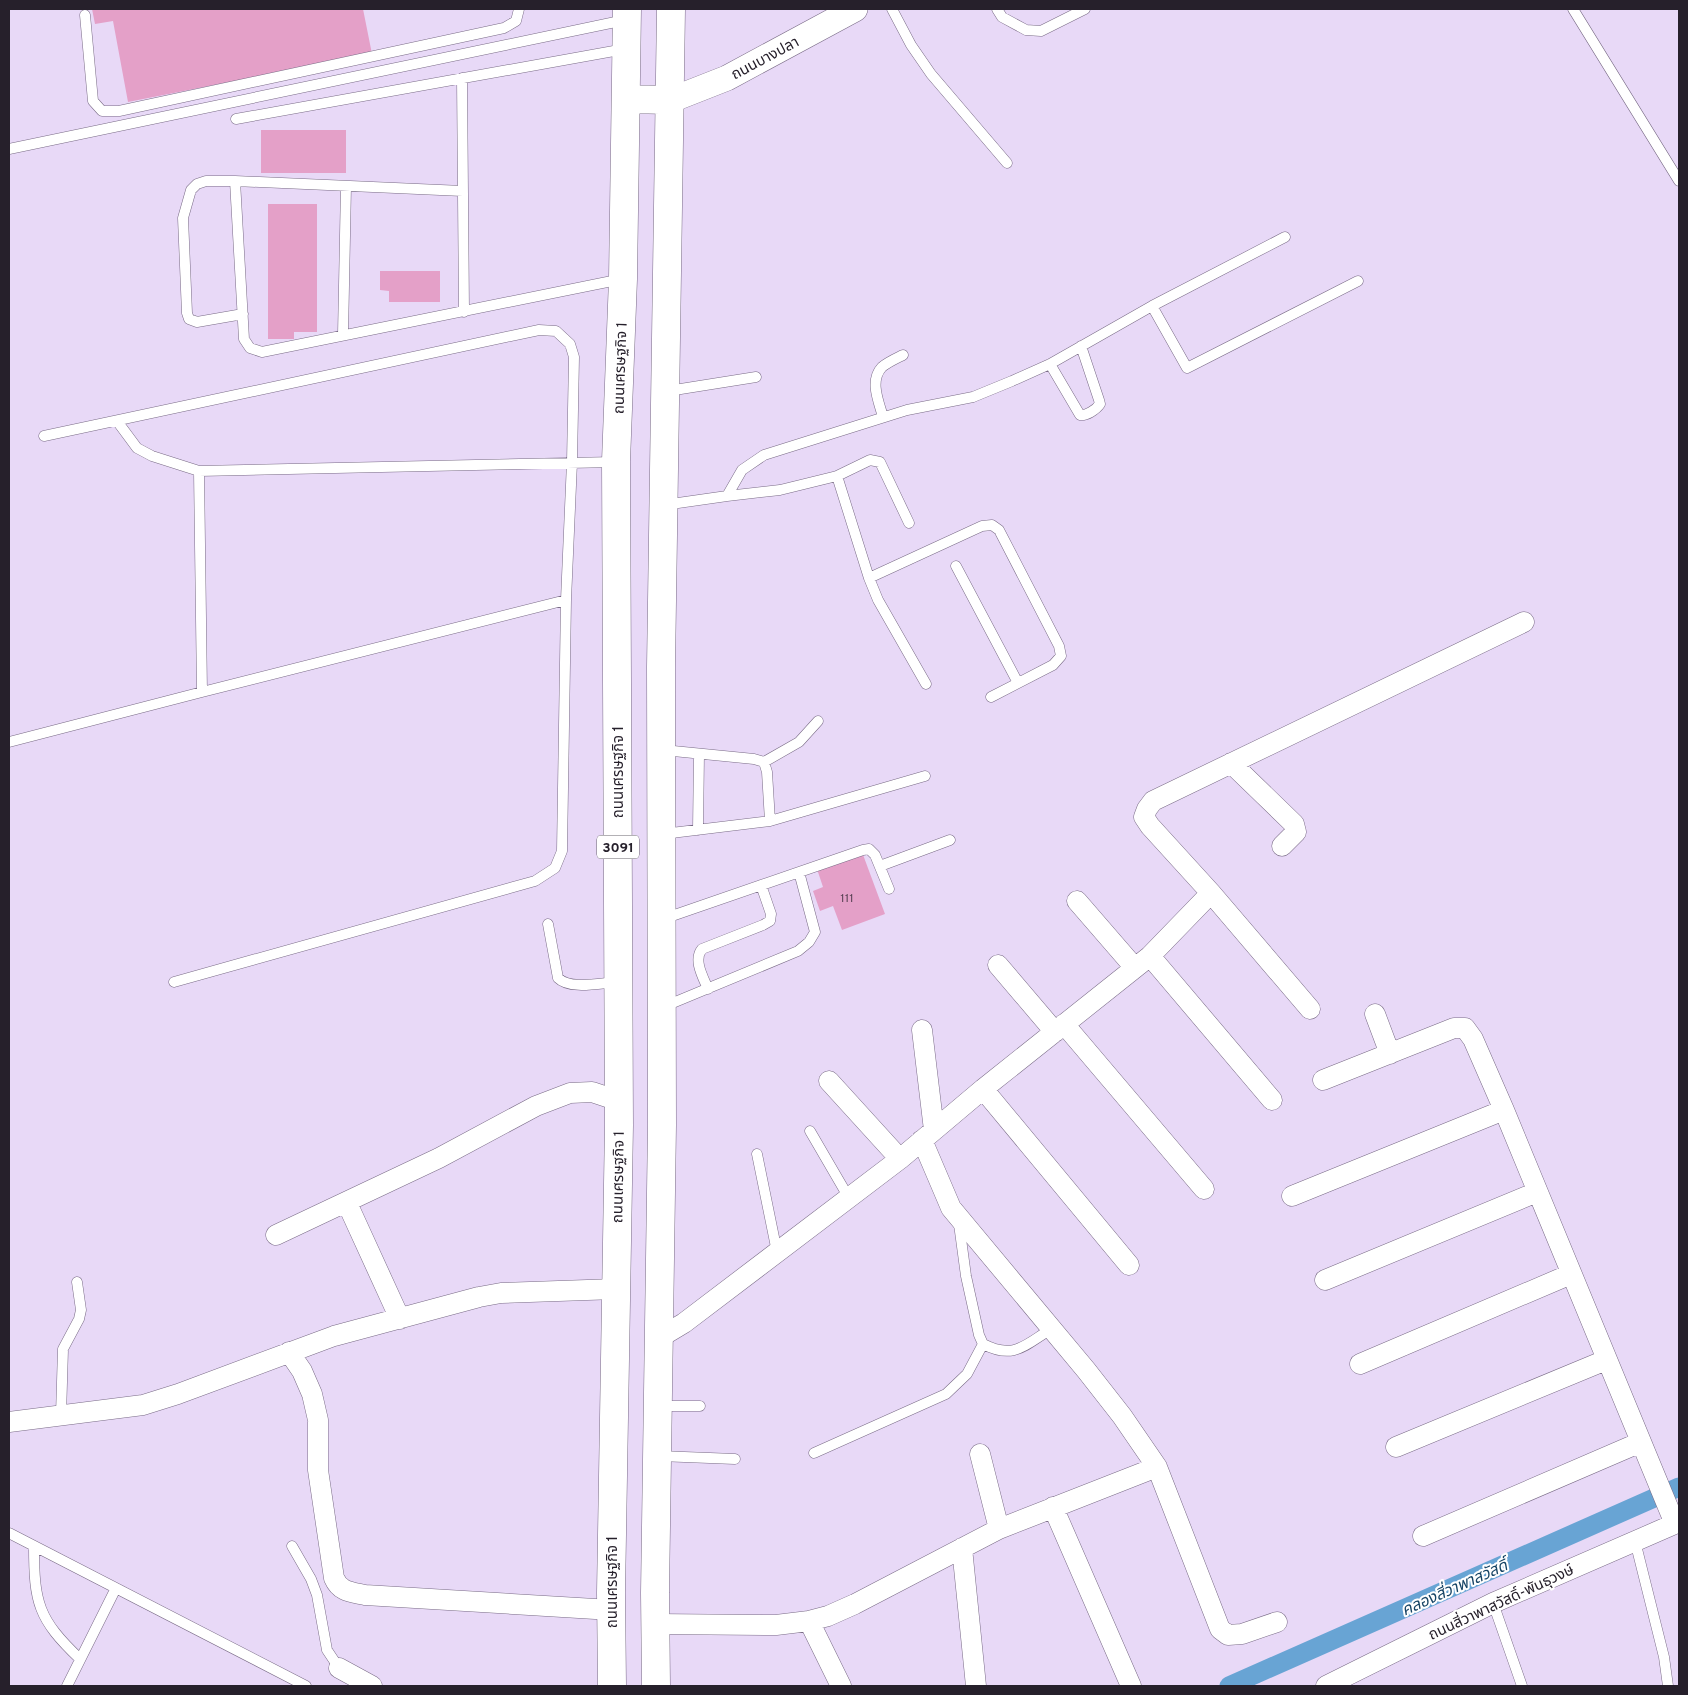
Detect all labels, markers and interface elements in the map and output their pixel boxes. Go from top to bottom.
street label: ถนนบางปลา [728,33,803,85]
street label: ถนนเศรษฐกิจ 1 [610,322,633,415]
street label: ถนนเศรษฐกิจ 1 [610,726,629,818]
road number: 3091 [597,836,639,859]
house number: 111 [840,891,854,907]
street label: ถนนเศรษฐกิจ 1 [609,1131,630,1223]
street label: ถนนเศรษฐกิจ 1 [604,1536,623,1628]
water label: คลองสี่วาพาสวัสดิ์ [1397,1552,1515,1621]
street label: ถนนสี่วาพาสวัสดิ์-พันธุวงษ์ [1424,1558,1578,1645]

